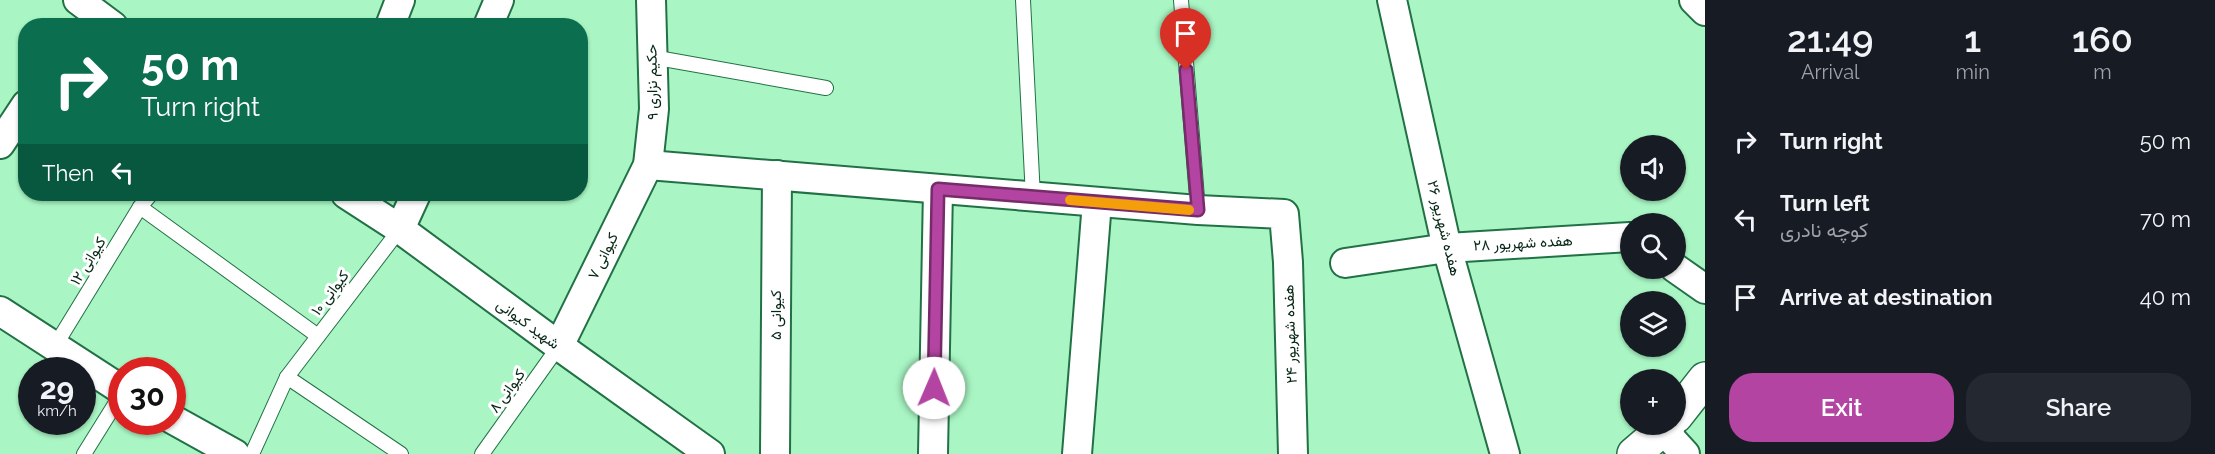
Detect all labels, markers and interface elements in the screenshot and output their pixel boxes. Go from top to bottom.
pin [1160,8,1211,70]
icon: arrive [1169,17,1202,50]
text: 21:49 [1787,18,1873,60]
text: 1 [1964,18,1981,60]
text: 160 [2072,18,2133,60]
text: 50 m [141,41,239,90]
icon: right [42,42,120,120]
street label: حکیم نزاری ۹ [642,44,663,120]
text: Arrival [1801,60,1860,84]
text: min [1955,60,1990,84]
text: m [2093,60,2112,84]
text: Turn right [141,91,260,122]
icon: right [1729,125,1762,158]
text: Turn right [1780,128,1883,154]
text: 50 m [2140,128,2191,154]
map controls [1620,135,1686,435]
button: sound [1620,135,1686,201]
icon: left [106,156,139,189]
text: Then [42,160,94,186]
street label: هفده شهریور ۲۶ [1423,178,1465,278]
text: Turn left [1780,190,1870,216]
icon: left [1729,203,1762,236]
text: 70 m [2140,206,2191,232]
button: search [1620,213,1686,279]
text: کوچه نادری [1780,218,1868,242]
street label: کیوانی ۷ [584,229,623,283]
street label: هفده شهریور ۲۸ [1473,231,1573,255]
street label: کیوانی ۱۲ [66,233,111,289]
street label: کیوانی ۱۰ [307,267,354,320]
icon: arrive [1729,281,1762,314]
street label: هفده شهریور ۲۴ [1279,284,1301,384]
text: Arrive at destination [1780,284,1993,310]
text: 40 m [2140,284,2191,310]
street label: کیوانی ۵ [767,290,786,340]
button: layers [1620,291,1686,357]
street label: شهید کیوانی [492,295,563,354]
position arrow [902,356,966,420]
speed limit sign: 30 [108,357,186,435]
street label: کیوانی ۸ [485,365,530,417]
button: + [1620,369,1686,435]
text: 29 [40,371,74,406]
button: Exit [1729,373,1954,442]
button: Share [1966,373,2191,442]
text: km/h [37,402,77,420]

